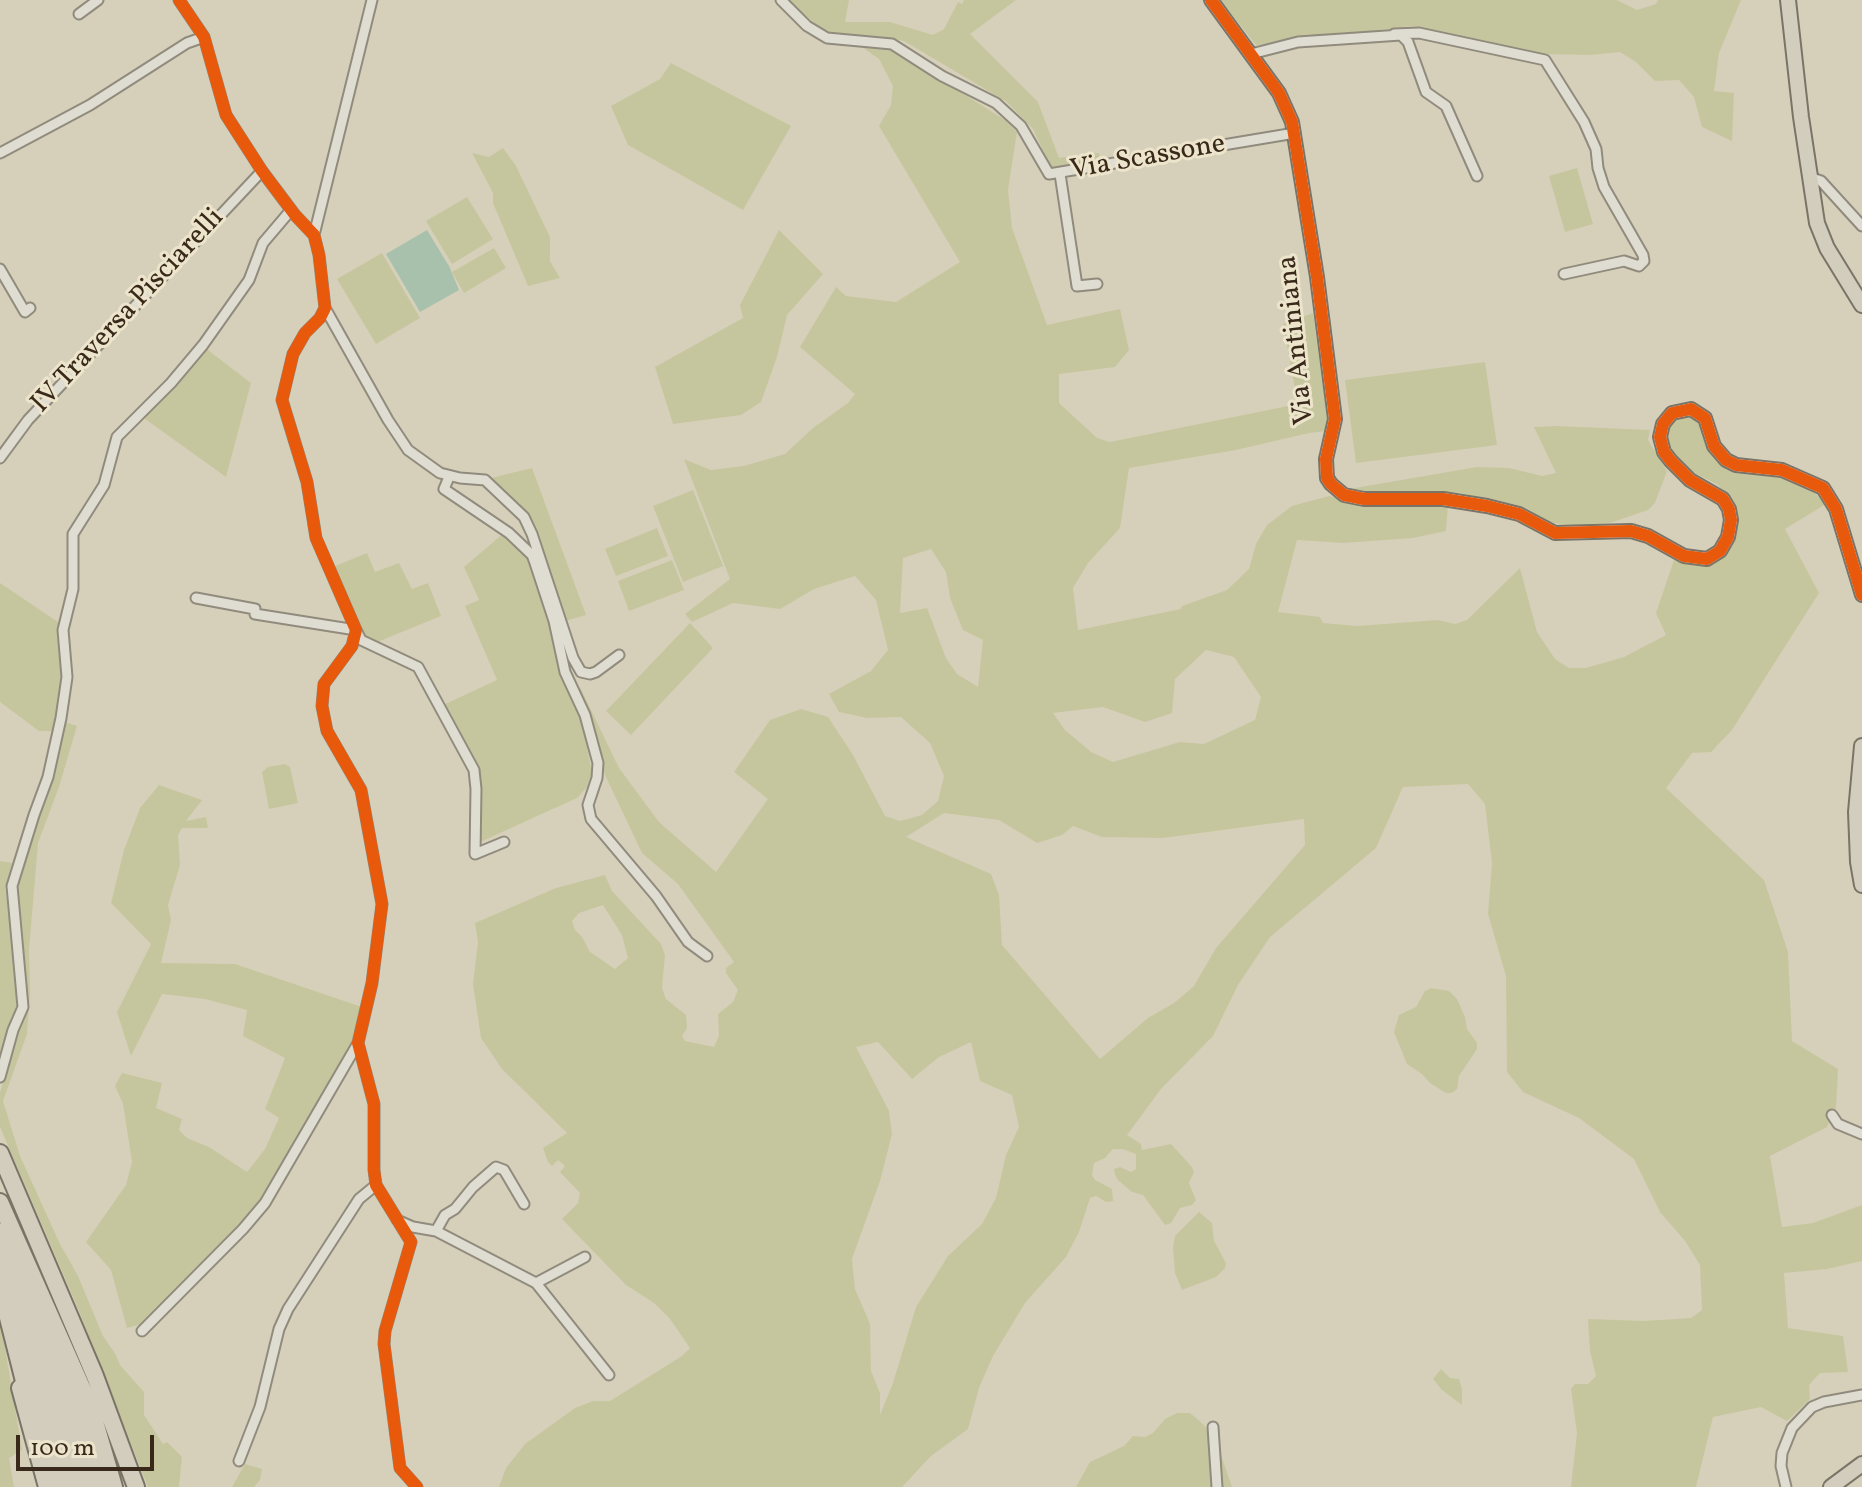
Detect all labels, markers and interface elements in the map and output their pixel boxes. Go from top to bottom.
street label: Via Scassone [1068,129,1228,189]
street label: IV Traversa Pisciarelli [25,203,233,421]
street label: Via Antiniana [1272,254,1324,426]
scale bar [20,1419,158,1469]
text: 100 m [30,1432,95,1466]

